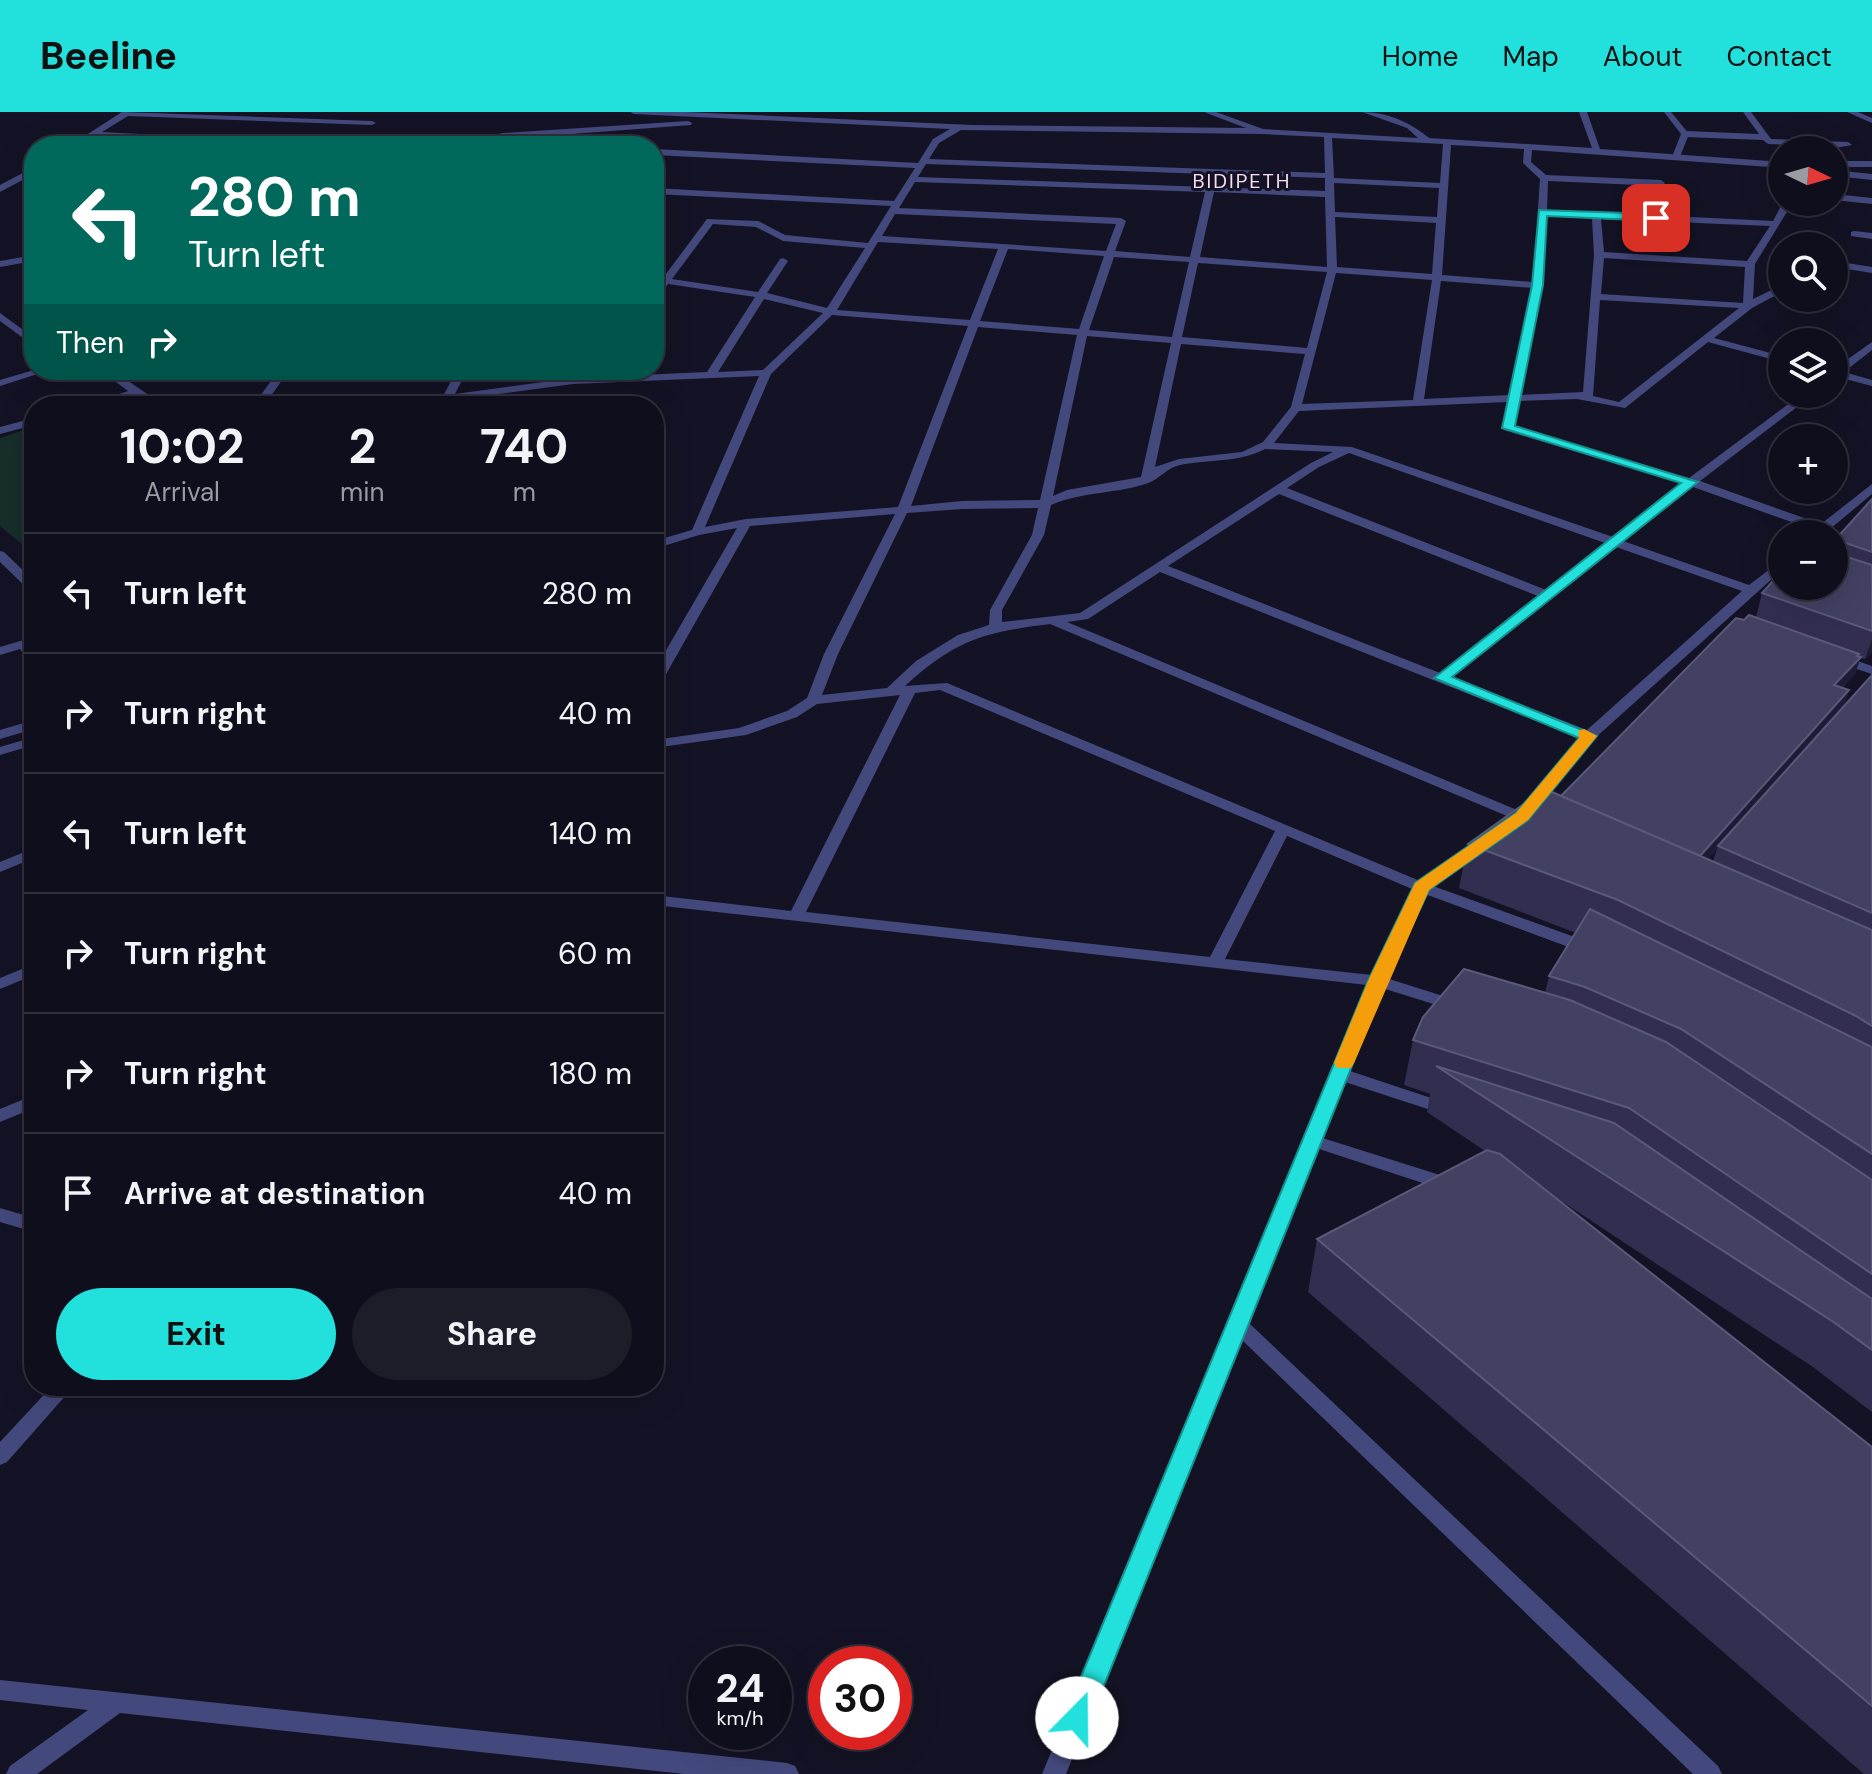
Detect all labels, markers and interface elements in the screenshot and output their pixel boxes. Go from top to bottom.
text: Beeline [40,31,177,81]
text: Home [1382,38,1458,75]
text: Map [1502,38,1559,75]
text: About [1603,38,1682,75]
text: Contact [1726,38,1832,75]
north arrow [1768,136,1848,216]
map controls [1768,136,1848,600]
text: 280 m [188,160,361,233]
icon: left [56,168,160,272]
district label: BIDIPETH [1193,168,1291,194]
pin [1622,184,1690,252]
icon: arrive [1634,196,1678,240]
text: Turn left [188,231,325,278]
button: search [1768,232,1848,312]
icon: right [140,320,184,364]
text: Then [56,323,124,362]
button: layers [1768,328,1848,408]
text: 10:02 [120,415,244,478]
text: 2 [348,415,376,478]
text: 740 [480,415,568,478]
button: + [1768,424,1848,504]
text: Arrival [144,475,220,509]
text: min [340,475,384,509]
text: m [513,475,536,509]
button: − [1768,520,1848,600]
icon: left [56,571,100,615]
text: Turn left [124,574,247,613]
text: 280 m [542,574,632,613]
icon: right [56,691,100,735]
text: Turn right [124,694,267,733]
text: 40 m [559,694,632,733]
icon: left [56,811,100,855]
text: Turn left [124,814,247,853]
text: 140 m [549,814,632,853]
icon: right [56,931,100,975]
text: Turn right [124,934,267,973]
text: 60 m [558,934,632,973]
icon: right [56,1051,100,1095]
text: Turn right [124,1054,267,1093]
text: 180 m [549,1054,632,1093]
icon: arrive [56,1171,100,1215]
text: Arrive at destination [124,1174,425,1213]
text: 40 m [559,1174,632,1213]
button: Exit [56,1288,336,1380]
button: Share [352,1288,632,1380]
speed limit sign: 30 [808,1646,912,1750]
text: 24 [716,1662,764,1714]
position arrow [1035,1676,1119,1760]
text: km/h [716,1705,764,1731]

